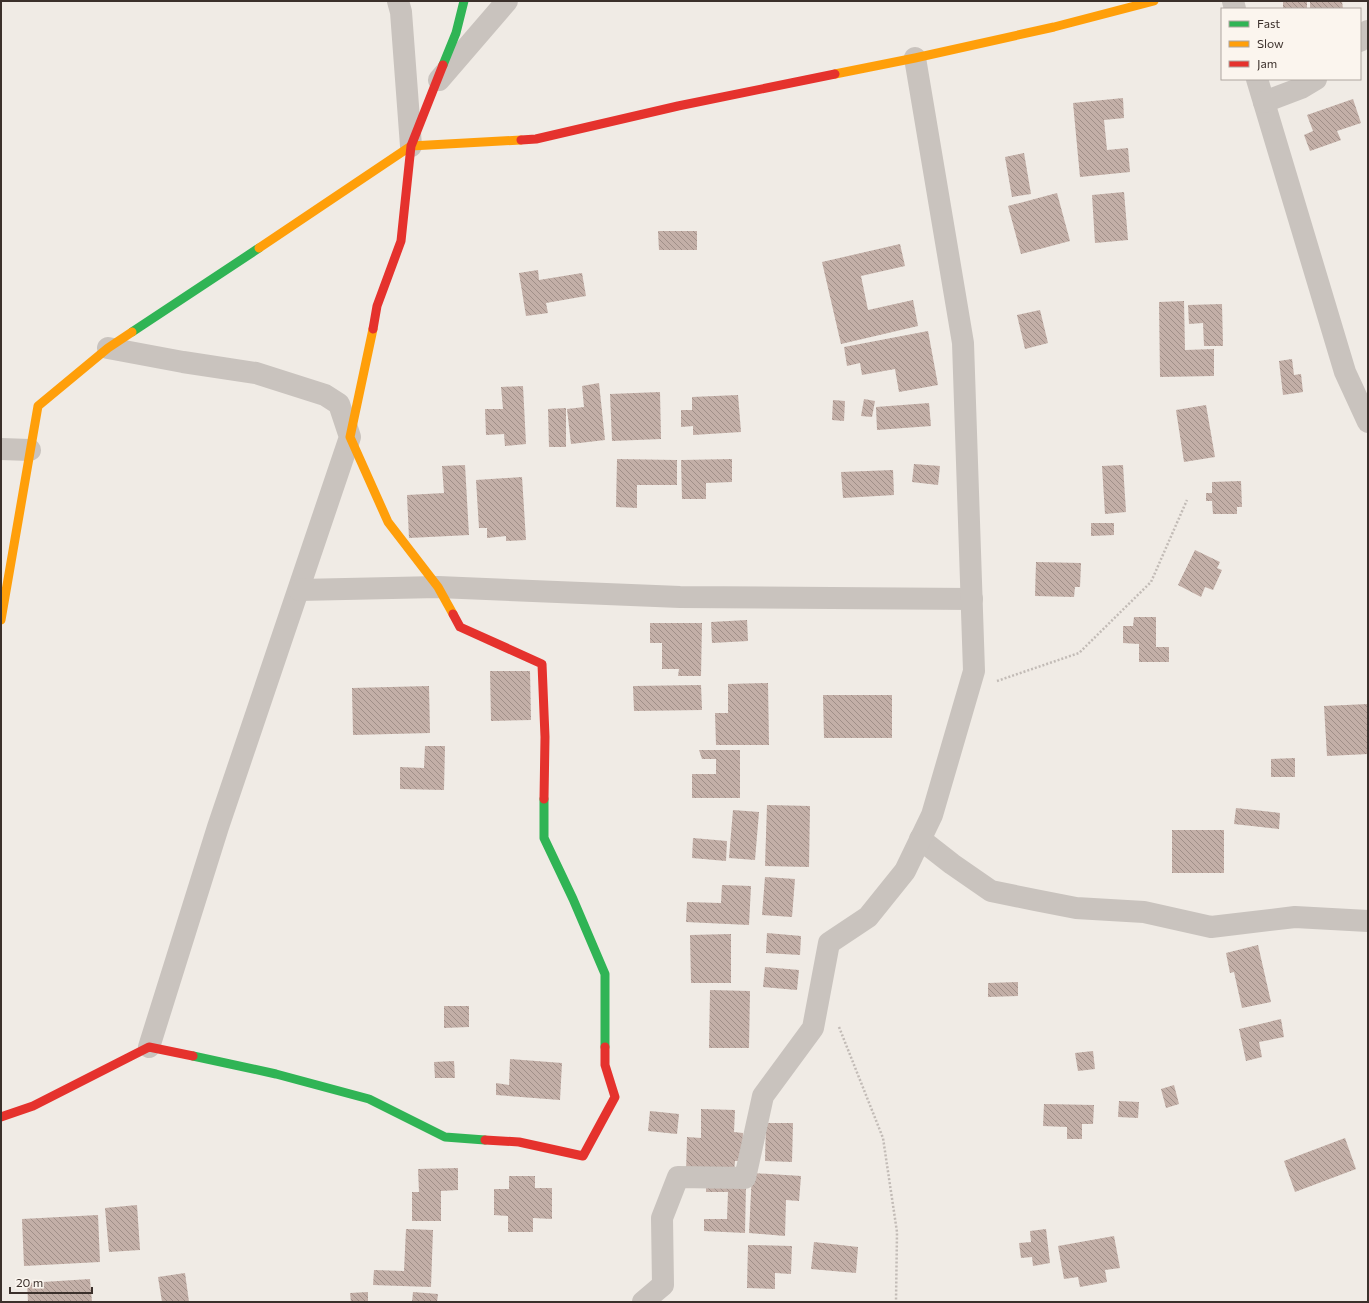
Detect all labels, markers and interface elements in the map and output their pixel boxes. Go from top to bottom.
legend [1221,8,1361,80]
text: Fast [1257,16,1280,30]
text: Slow [1257,36,1284,50]
text: Jam [1257,56,1277,71]
scale bar [10,1269,92,1295]
text: 20 m [16,1275,43,1289]

